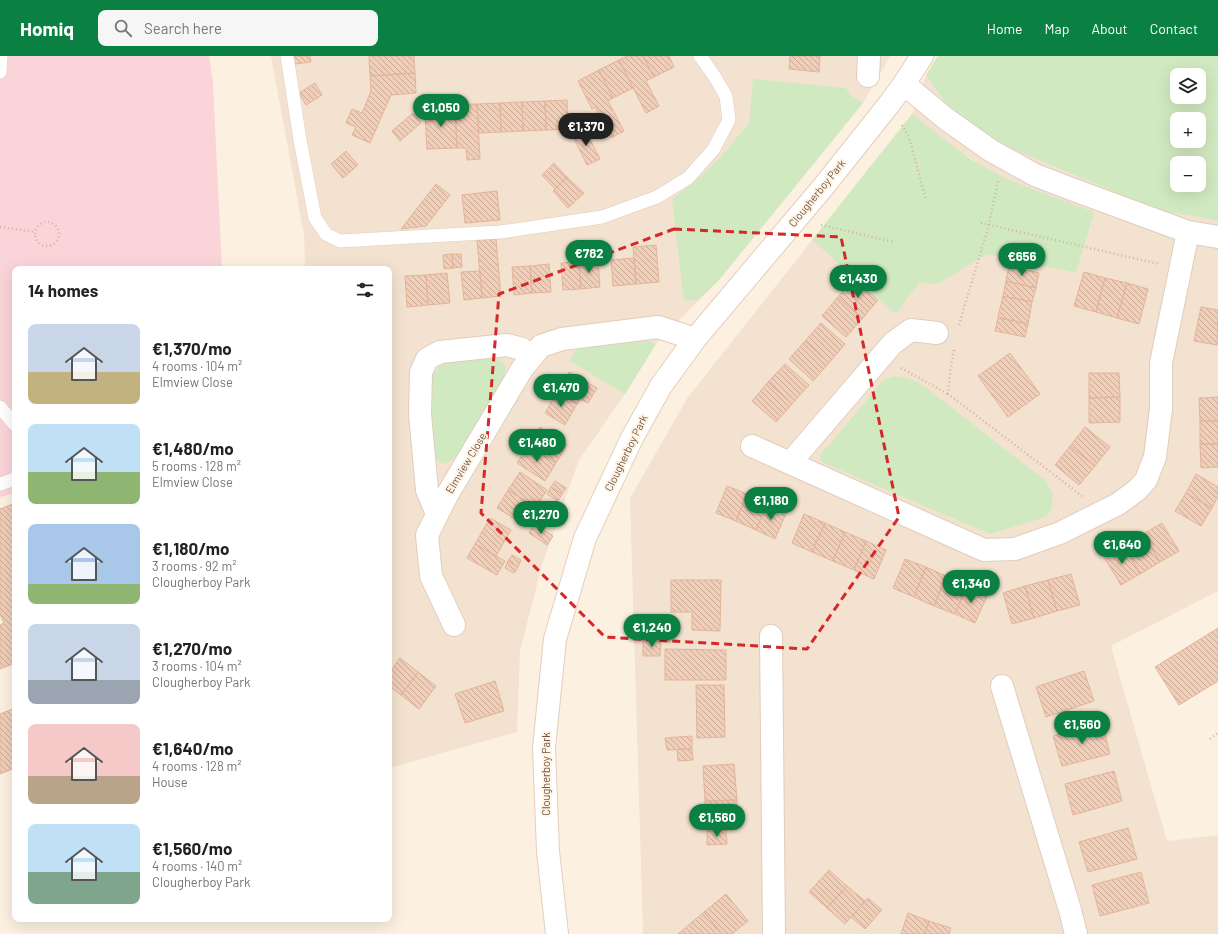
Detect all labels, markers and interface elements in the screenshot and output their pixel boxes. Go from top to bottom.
search box [98,10,378,46]
text: Homiq [20,17,74,40]
icon: search [112,17,134,39]
text: Search here [144,19,222,37]
text: Home [987,20,1023,37]
text: Map [1045,20,1069,37]
text: About [1091,20,1128,37]
text: Contact [1150,20,1198,37]
map controls [1170,68,1206,192]
button: layers [1170,68,1206,104]
pin: €1,050 [408,94,474,128]
text: €1,050 [422,99,460,115]
button: + [1170,112,1206,148]
pin: €1,370 [553,113,619,147]
text: €1,370 [567,118,605,134]
street label: Clougherboy Park [785,156,848,229]
button: − [1170,156,1206,192]
pin: €782 [565,240,613,274]
pin: €656 [998,243,1046,277]
text: €782 [574,245,604,261]
text: €656 [1007,248,1037,264]
pin: €1,430 [825,265,891,299]
text: €1,430 [839,270,877,286]
icon: filters [354,279,376,301]
text: 14 homes [28,280,98,300]
text: €1,370/mo [152,338,232,358]
icon: home [60,340,108,388]
text: 4 rooms · 104 m² [152,358,242,374]
text: Elmview Close [152,374,233,390]
pin: €1,470 [528,374,594,408]
text: €1,470 [542,379,580,395]
street label: Clougherboy Park [601,412,650,493]
pin: €1,480 [504,429,570,463]
street label: Elmview Close [442,430,489,495]
text: €1,480 [518,434,556,450]
text: €1,480/mo [152,438,234,458]
icon: home [60,440,108,488]
text: 5 rooms · 128 m² [152,458,241,474]
text: Elmview Close [152,474,233,490]
pin: €1,180 [738,487,804,521]
text: €1,180 [753,492,789,508]
pin: €1,270 [508,501,574,535]
text: €1,270 [522,506,560,522]
pin: €1,640 [1089,531,1155,565]
text: €1,640 [1103,536,1141,552]
text: €1,180/mo [152,538,229,558]
icon: home [60,540,108,588]
text: 3 rooms · 92 m² [152,558,236,574]
pin: €1,340 [938,570,1004,604]
text: Clougherboy Park [152,574,250,590]
text: €1,340 [952,575,990,591]
pin: €1,240 [619,614,685,648]
text: €1,240 [633,619,671,635]
text: €1,270/mo [152,638,232,658]
icon: home [60,640,108,688]
text: 3 rooms · 104 m² [152,658,242,674]
text: Clougherboy Park [152,674,250,690]
pin: €1,560 [1049,711,1115,745]
text: €1,560 [1063,716,1101,732]
street label: Clougherboy Park [539,732,552,816]
text: €1,640/mo [152,738,234,758]
icon: home [60,740,108,788]
text: 4 rooms · 128 m² [152,758,241,774]
text: House [152,774,188,790]
pin: €1,560 [684,804,750,838]
text: €1,560 [698,809,736,825]
text: €1,560/mo [152,838,232,858]
icon: home [60,840,108,888]
text: 4 rooms · 140 m² [152,858,242,874]
text: Clougherboy Park [152,874,250,890]

